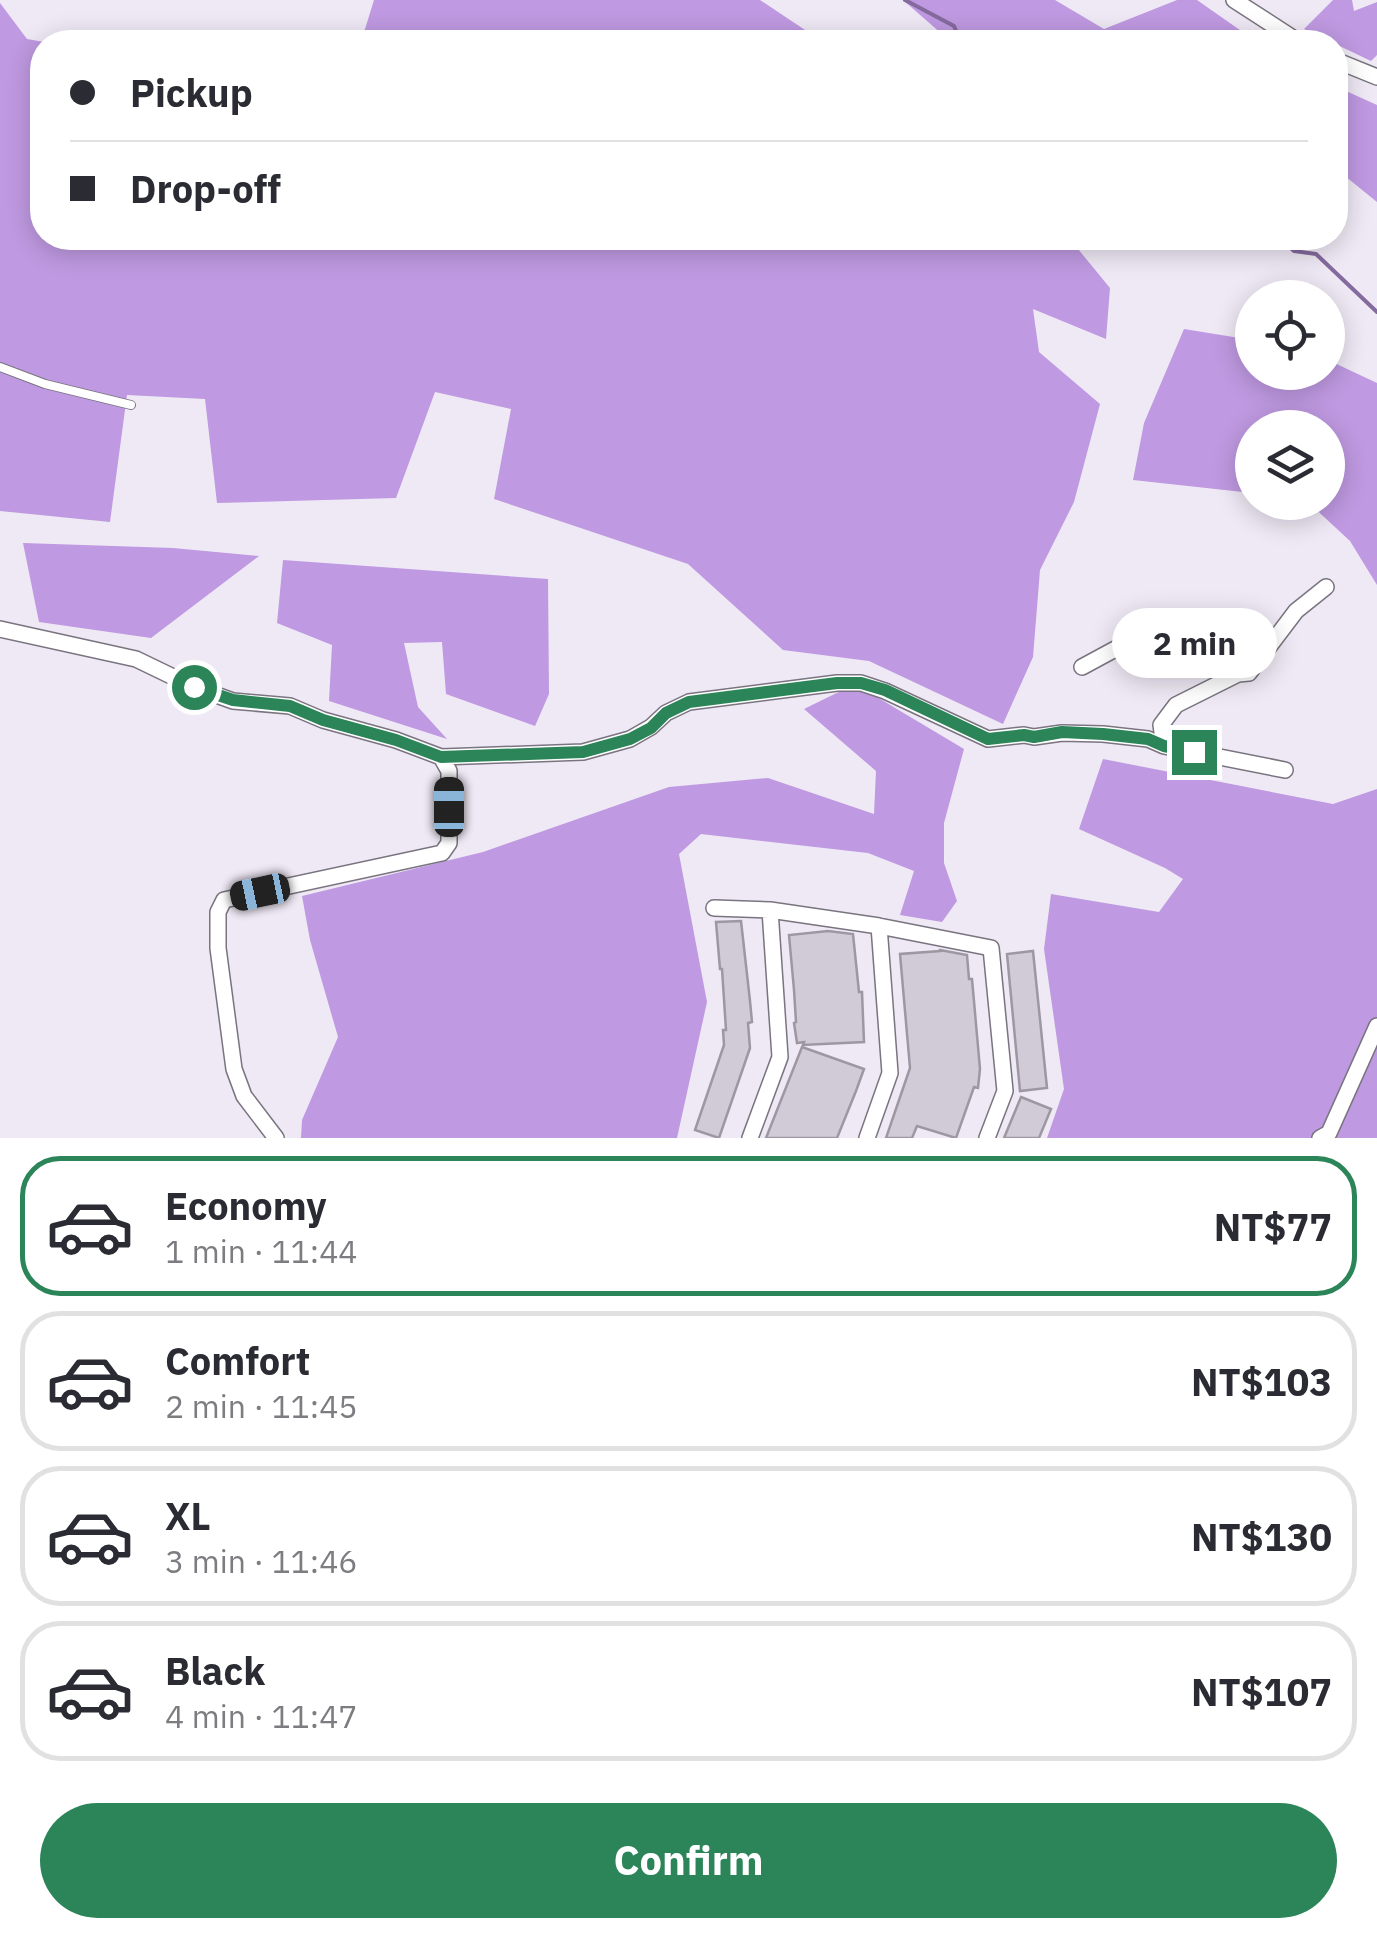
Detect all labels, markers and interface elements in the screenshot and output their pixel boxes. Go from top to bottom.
text: Pickup [130,68,253,117]
text: Drop-off [130,164,281,213]
map controls [1235,280,1345,520]
button: locate [1235,280,1345,390]
button: layers [1235,410,1345,520]
callout: 2 min [1112,607,1276,677]
text: 2 min [1153,622,1236,664]
route start [172,665,217,710]
route end [1172,730,1217,775]
car [434,777,464,837]
car [228,871,292,913]
icon: car [45,1181,135,1271]
text: Economy [165,1181,327,1230]
text: NT$77 [1214,1202,1332,1251]
text: 1 min · 11:44 [165,1230,358,1272]
icon: car [45,1336,135,1426]
text: Comfort [165,1336,310,1385]
text: NT$103 [1191,1357,1332,1406]
text: 2 min · 11:45 [165,1385,358,1427]
icon: car [45,1491,135,1581]
text: XL [165,1491,211,1540]
text: NT$130 [1191,1512,1332,1561]
text: 3 min · 11:46 [165,1540,358,1582]
icon: car [45,1646,135,1736]
text: Black [165,1646,265,1695]
text: NT$107 [1191,1667,1332,1716]
text: 4 min · 11:47 [165,1695,358,1737]
button: Confirm [40,1803,1337,1918]

